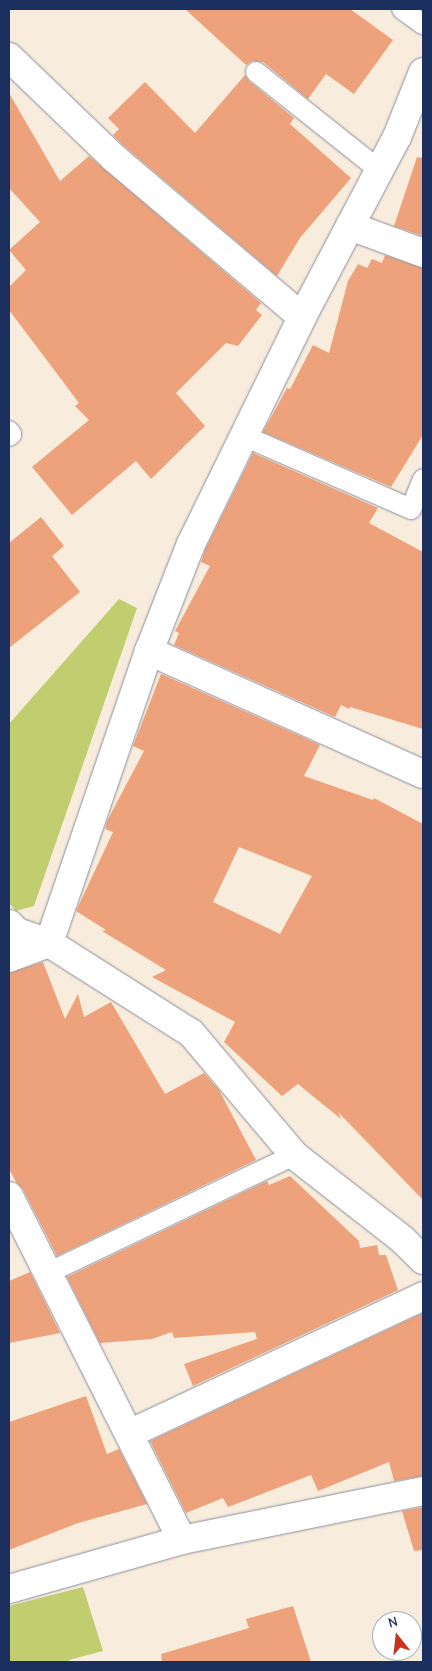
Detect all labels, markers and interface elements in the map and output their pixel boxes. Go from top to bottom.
north arrow [372,1611,422,1661]
text: N [386,1613,400,1631]

